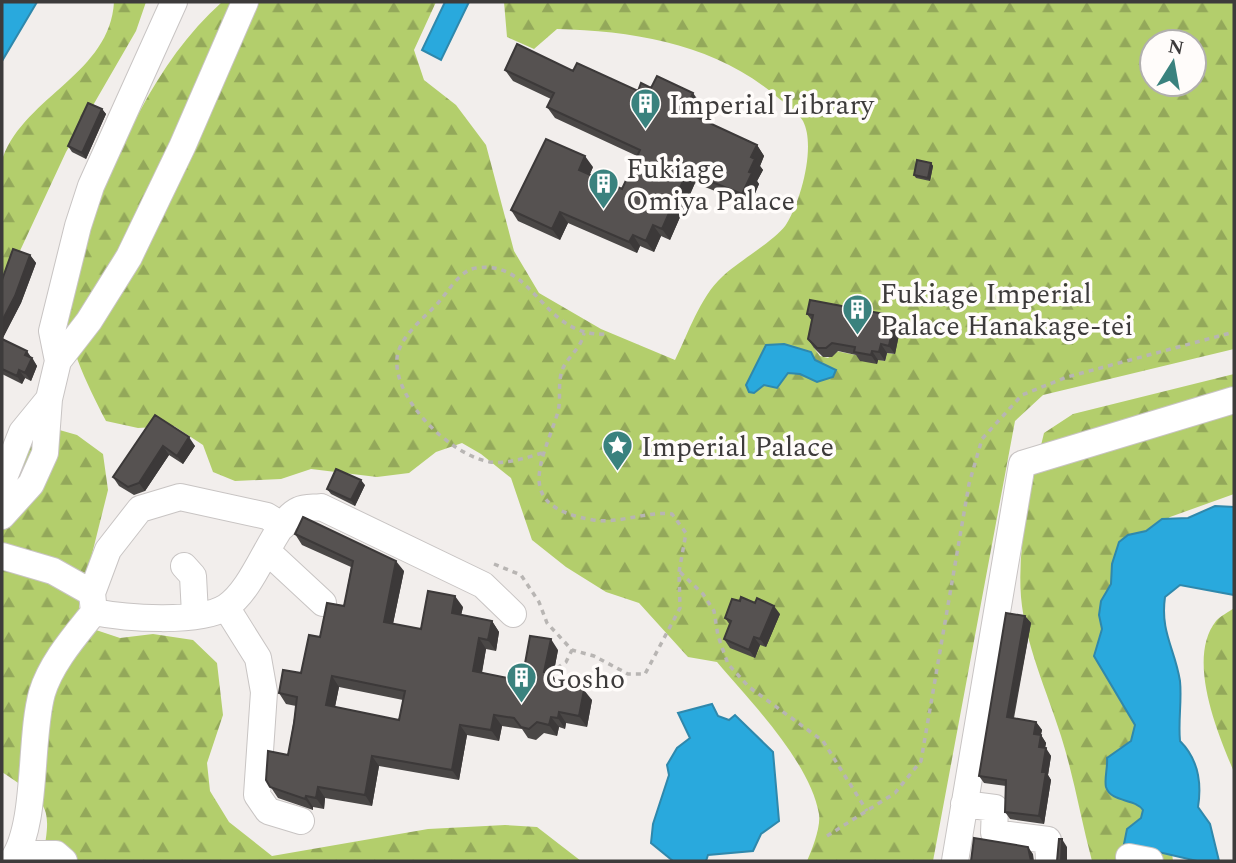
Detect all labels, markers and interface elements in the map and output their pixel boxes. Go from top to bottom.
north arrow [1138,28,1208,98]
text: N [1166,32,1186,63]
place label: Imperial Library [669,84,876,127]
building icon: Imperial Library [629,87,663,131]
place label: Fukiage Omiya Palace [626,148,795,223]
building icon: Fukiage Omiya Palace [586,167,620,211]
place label: Fukiage Imperial Palace Hanakage-tei [880,273,1133,348]
building icon: Fukiage Imperial Palace Hanakage-tei [840,292,874,336]
place label: Imperial Palace [641,426,834,469]
place icon: Imperial Palace [601,429,635,473]
place label: Gosho [545,658,625,701]
building icon: Gosho [505,661,539,705]

